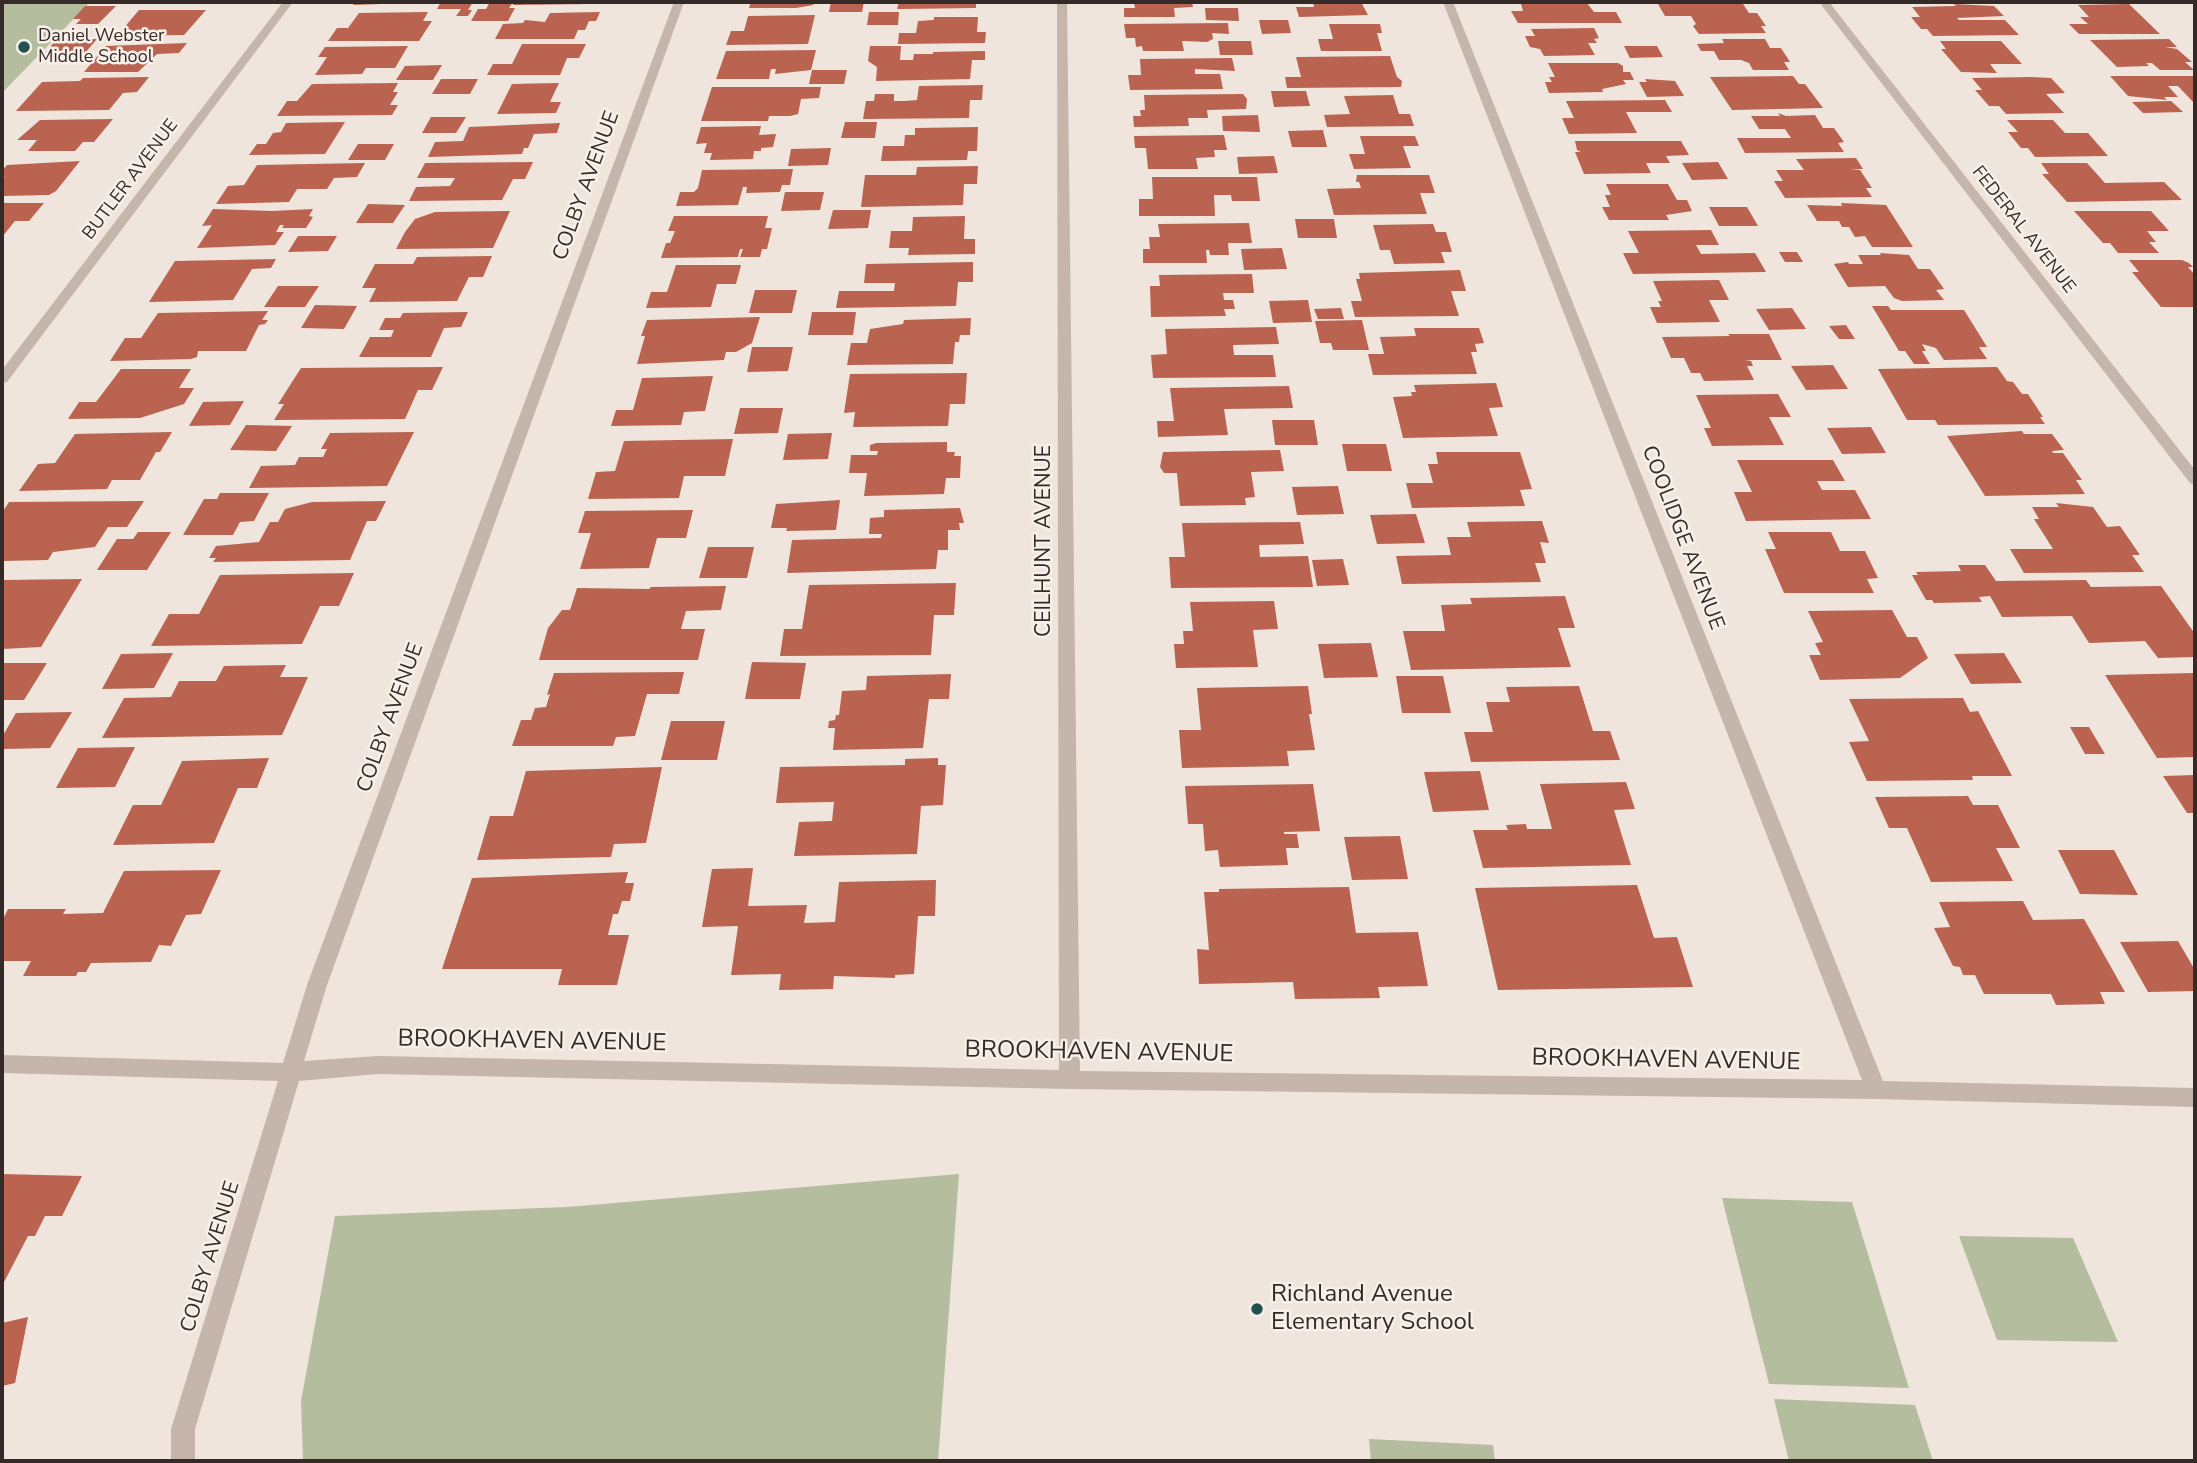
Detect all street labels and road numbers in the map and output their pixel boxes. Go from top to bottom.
street label: COLBY AVENUE [548,108,626,264]
street label: BUTLER AVENUE [79,116,183,244]
street label: FEDERAL AVENUE [1967,162,2079,298]
street label: COOLIDGE AVENUE [1635,442,1729,634]
street label: CEILHUNT AVENUE [1032,445,1058,637]
street label: COLBY AVENUE [352,640,430,796]
street label: BROOKHAVEN AVENUE [397,1025,667,1059]
street label: BROOKHAVEN AVENUE [964,1036,1234,1070]
street label: BROOKHAVEN AVENUE [1531,1044,1801,1078]
street label: COLBY AVENUE [176,1178,246,1336]

